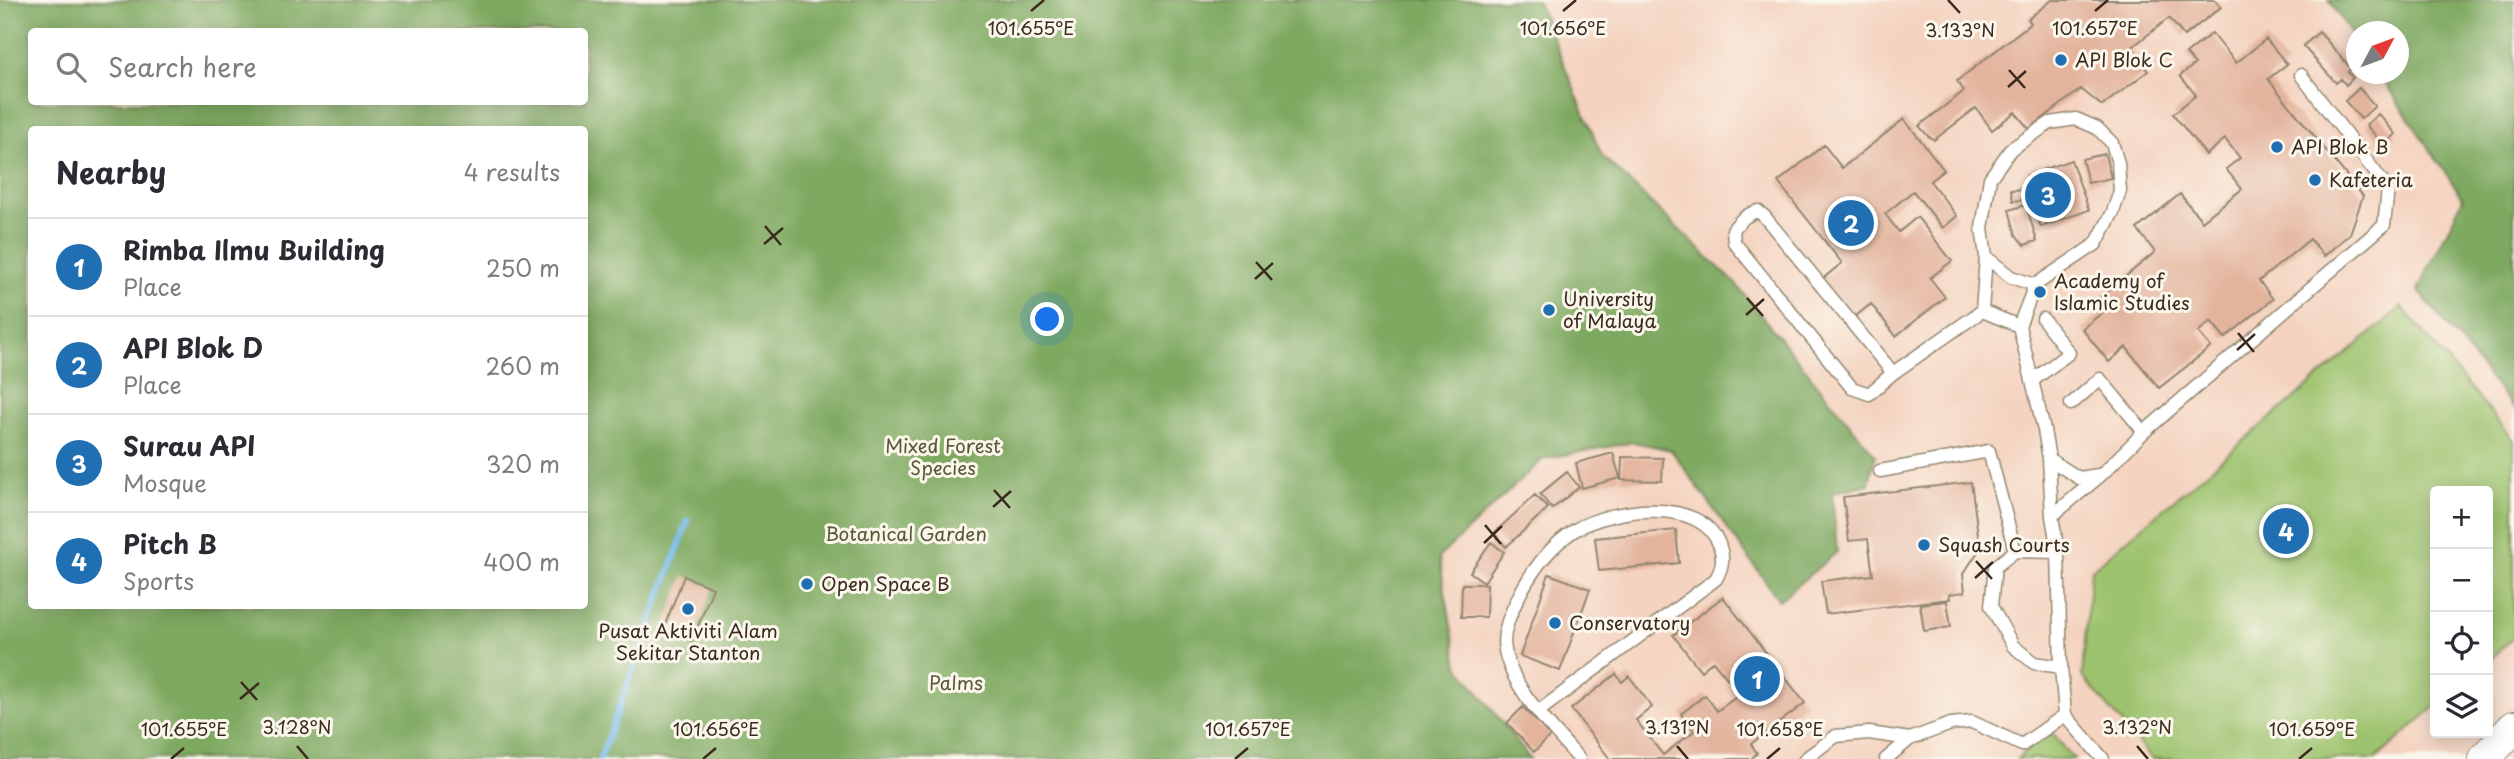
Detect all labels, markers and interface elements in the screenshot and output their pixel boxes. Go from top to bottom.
text: 101.655°E [988,14,1074,41]
text: 101.656°E [1520,14,1606,41]
text: 101.657°E [2052,14,2138,41]
text: 3.133°N [1925,16,1995,43]
north arrow [2346,21,2409,84]
search box [28,28,588,105]
place label: API Blok C [2075,45,2173,73]
text: Search here [108,47,257,86]
icon: search [52,48,90,86]
marker: API Blok C [2053,52,2069,68]
place label: API Blok B [2291,132,2389,160]
marker: API Blok B [2269,139,2285,155]
text: Nearby [56,149,166,194]
text: 4 results [464,154,560,189]
place label: Kafeteria [2329,165,2413,193]
pin: 3 [2025,169,2071,221]
marker: Kafeteria [2307,172,2323,188]
pin: 2 [1828,197,1874,249]
text: Rimba Ilmu Building [123,230,385,269]
text: 1 [74,250,85,285]
text: 250 m [486,250,560,285]
place label: Academy of Islamic Studies [2054,266,2190,316]
text: Place [123,269,182,304]
place label: University of Malaya [1563,284,1657,334]
marker: Academy of Islamic Studies [2032,284,2048,300]
your location [1030,302,1064,336]
marker: University of Malaya [1541,302,1557,318]
text: API Blok D [123,328,263,367]
text: 2 [71,348,87,383]
text: 260 m [485,348,560,383]
text: Place [123,367,182,402]
text: Surau API [123,426,255,465]
park label: Mixed Forest Species [885,431,1001,481]
text: 3 [71,446,87,481]
text: 320 m [486,446,560,481]
text: Mosque [123,465,207,500]
map controls [2430,486,2493,738]
button: + [2430,486,2493,549]
pin: 4 [2263,505,2309,557]
park label: Botanical Garden [825,519,987,547]
text: Pitch B [123,524,217,563]
place label: Squash Courts [1938,530,2070,558]
marker: Squash Courts [1916,537,1932,553]
text: 4 [71,544,87,579]
text: 400 m [483,544,560,579]
button: − [2430,549,2493,612]
text: Sports [123,563,194,598]
place label: Open Space B [821,569,949,597]
marker: Open Space B [799,576,815,592]
marker: Pusat Aktiviti Alam Sekitar Stanton [680,601,696,617]
place label: Conservatory [1569,608,1690,636]
button: locate [2430,612,2493,675]
marker: Conservatory [1547,615,1563,631]
place label: Pusat Aktiviti Alam Sekitar Stanton [598,616,778,666]
pin: 1 [1734,653,1780,705]
park label: Palms [929,668,983,696]
button: layers [2430,675,2493,738]
text: 3.128°N [262,713,332,740]
text: 3.131°N [1644,713,1710,740]
text: 3.132°N [2102,713,2172,740]
text: 101.655°E [141,715,227,742]
text: 101.656°E [673,715,759,742]
text: 101.657°E [1205,715,1291,742]
text: 101.658°E [1736,715,1824,742]
text: 101.659°E [2269,715,2355,742]

